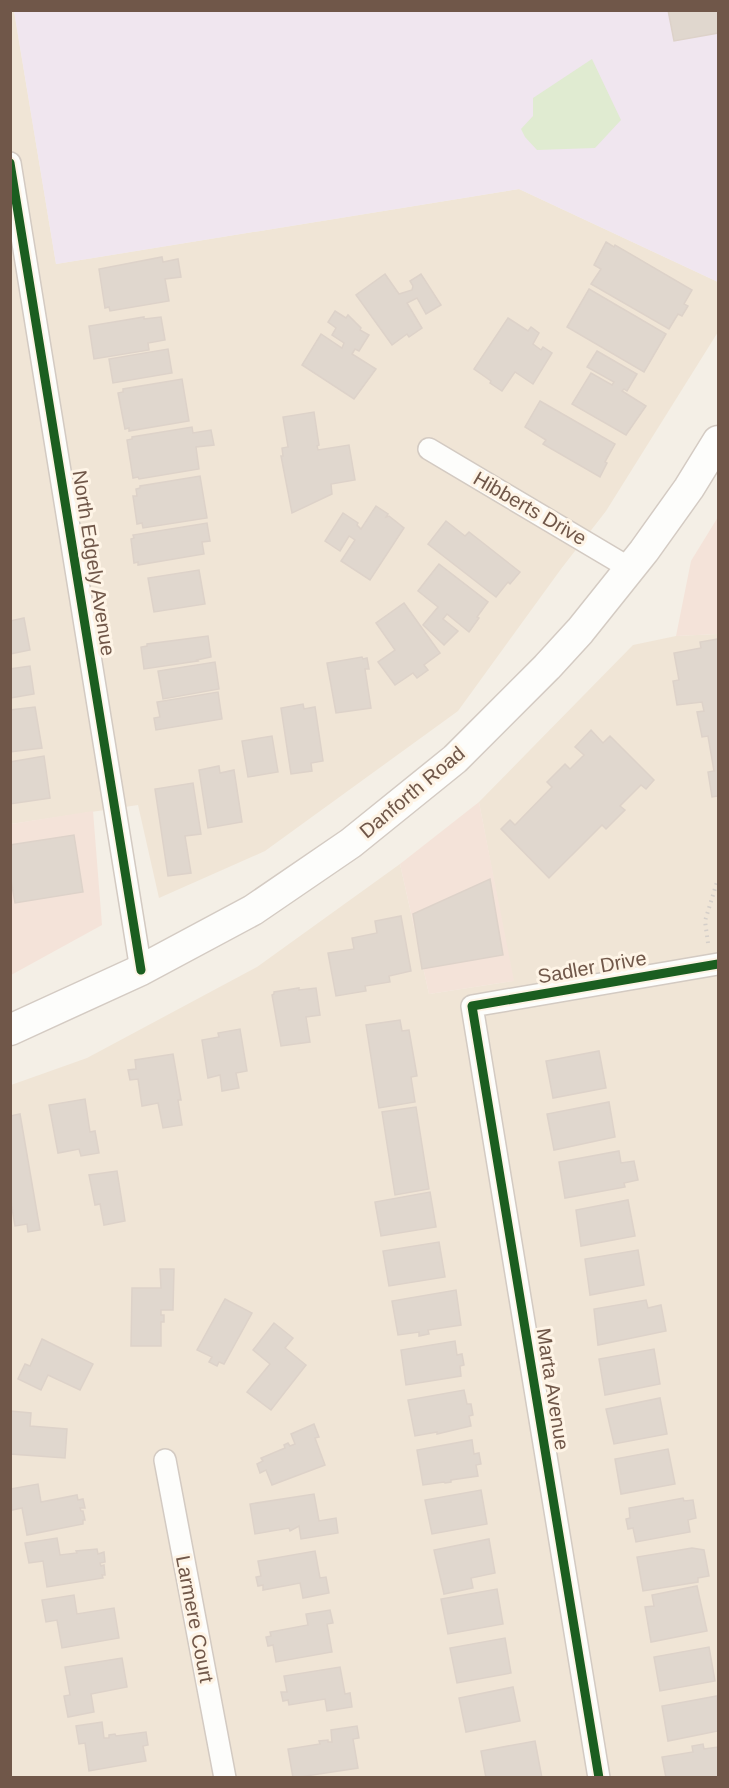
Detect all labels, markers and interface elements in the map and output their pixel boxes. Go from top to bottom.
street label: Hibberts Drive [470,467,590,549]
street label: North Edgely Avenue [68,469,120,657]
street label: Danforth Road [355,742,469,842]
street label: Sadler Drive [536,947,648,987]
street label: Marta Avenue [533,1327,573,1451]
street label: Larmere Court [172,1554,218,1685]

